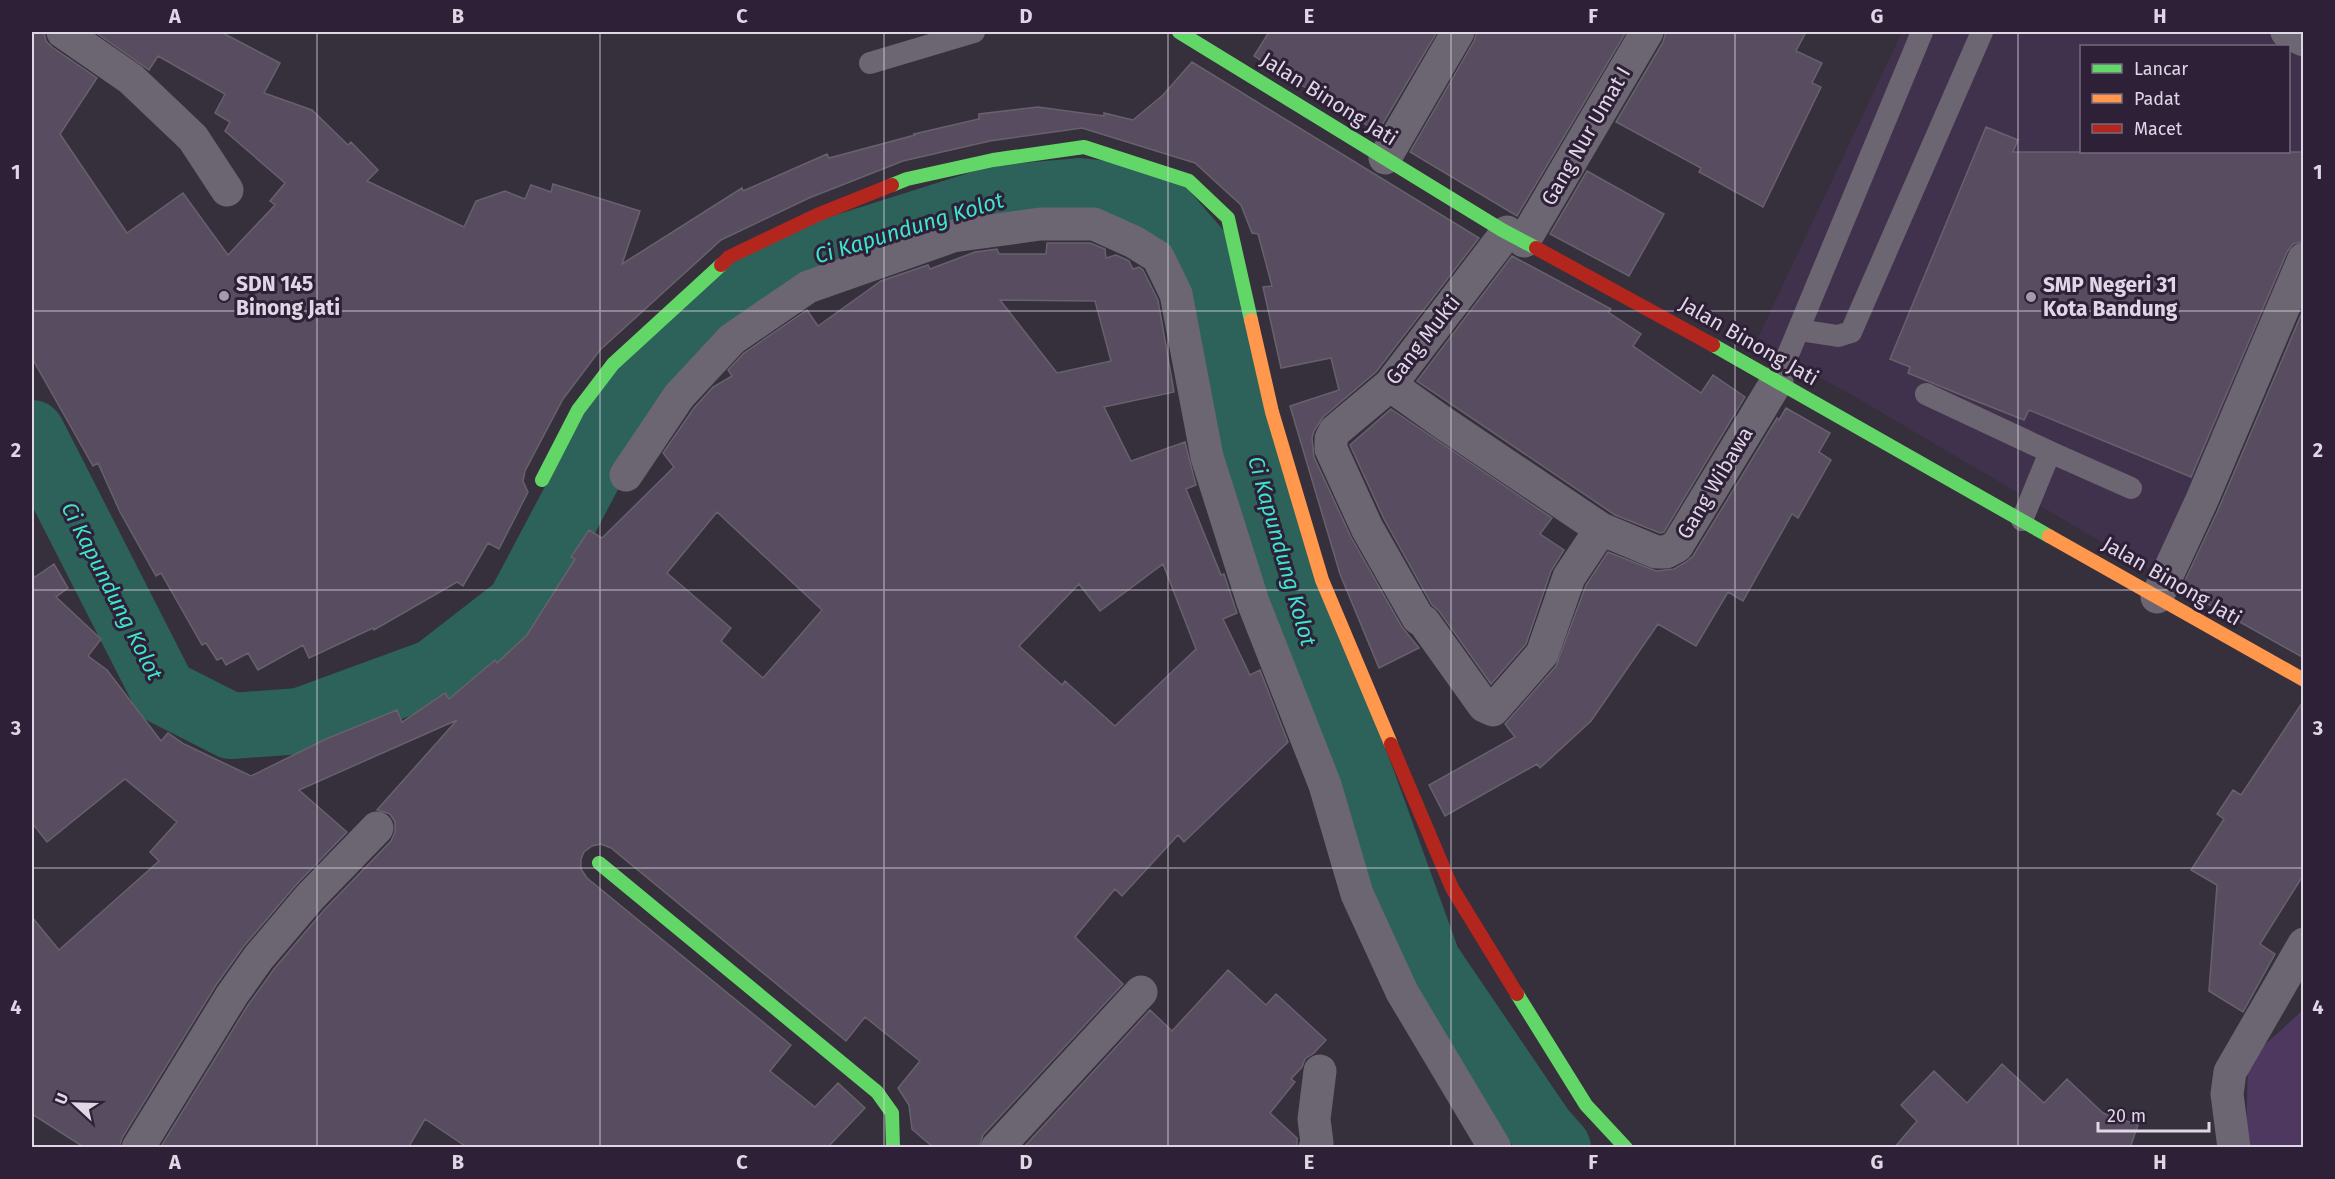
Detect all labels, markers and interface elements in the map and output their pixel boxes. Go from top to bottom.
text: A [168,4,182,28]
text: B [452,4,464,28]
text: C [736,4,748,28]
text: D [1019,4,1033,28]
text: E [1304,4,1314,28]
text: F [1588,4,1598,28]
text: G [1871,4,1883,28]
text: H [2153,4,2167,28]
legend [2080,45,2290,153]
street label: Jalan Binong Jati [1256,47,1402,151]
text: Lancar [2134,58,2188,80]
street label: Gang Nur Umat I [1536,62,1636,210]
text: Padat [2134,88,2181,110]
text: Macet [2134,118,2183,140]
text: 1 [11,160,21,184]
text: 1 [2313,160,2323,184]
water label: Ci Kapundung Kolot [811,186,1007,270]
place label: SDN 145 Binong Jati [236,271,340,321]
place label: SMP Negeri 31 Kota Bandung [2043,272,2178,322]
marker: SDN 145 Binong Jati [217,289,231,303]
street label: Gang Mukti [1380,290,1466,390]
marker: SMP Negeri 31 Kota Bandung [2024,290,2038,304]
street label: Jalan Binong Jati [1675,291,1823,391]
street label: Gang Wibawa [1671,422,1759,544]
text: 2 [11,438,21,462]
text: 2 [2313,438,2323,462]
water label: Ci Kapundung Kolot [1242,453,1322,649]
water label: Ci Kapundung Kolot [55,498,169,685]
street label: Jalan Binong Jati [2098,531,2246,631]
text: 3 [10,716,21,740]
text: 3 [2312,716,2323,740]
text: 4 [10,995,22,1019]
text: 4 [2312,995,2324,1019]
north arrow [45,1074,105,1134]
text: U [51,1090,72,1107]
scale bar [2098,1095,2209,1133]
text: 20 m [2107,1105,2146,1127]
text: A [168,1150,182,1174]
text: B [452,1150,464,1174]
text: C [736,1150,748,1174]
text: D [1019,1150,1033,1174]
text: E [1304,1150,1314,1174]
text: F [1588,1150,1598,1174]
text: G [1871,1150,1883,1174]
text: H [2153,1150,2167,1174]

